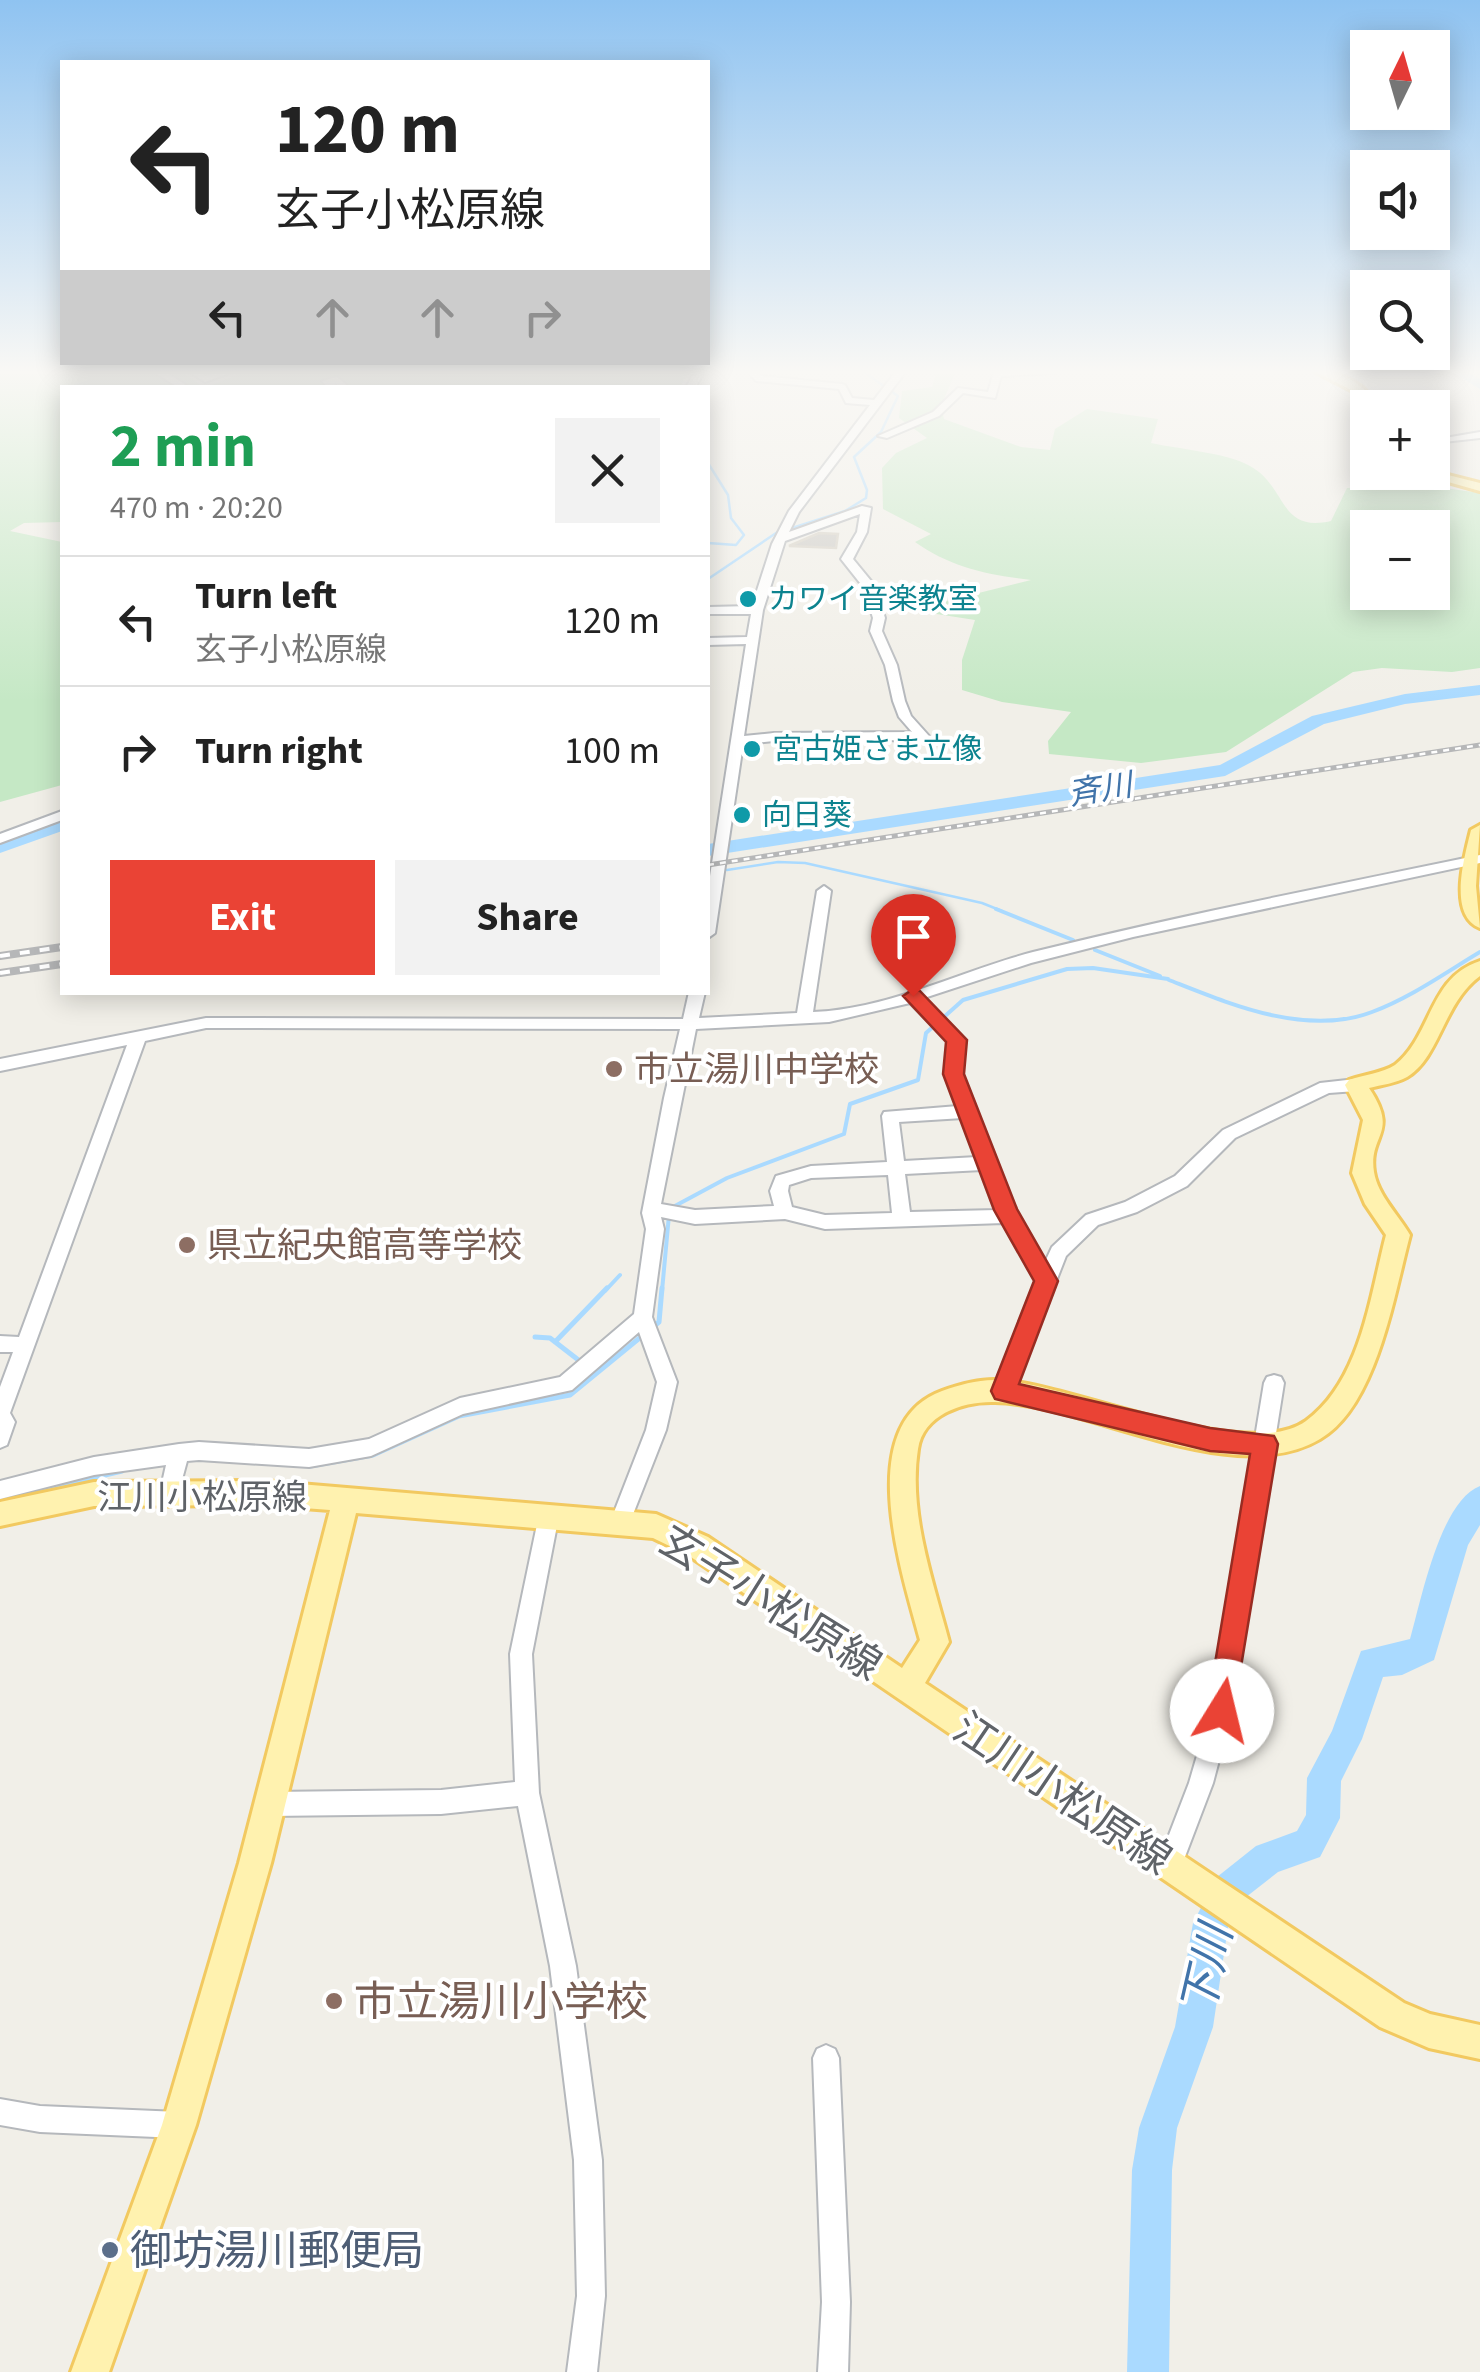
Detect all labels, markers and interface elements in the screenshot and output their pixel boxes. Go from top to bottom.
north arrow [1350,30,1450,130]
map controls [1350,30,1450,610]
text: 120 m [275,80,460,180]
icon: left [110,100,240,230]
button: sound [1350,150,1450,250]
text: 玄子小松原線 [275,179,545,243]
button: search [1350,270,1450,370]
icon: left [200,290,255,345]
icon: ahead [305,290,360,345]
icon: ahead [410,290,465,345]
icon: right [515,290,570,345]
button: + [1350,390,1450,490]
text: 2 min [110,405,256,490]
button: close [555,418,660,523]
text: 470 m · 20:20 [110,485,283,531]
button: − [1350,510,1450,610]
text: Turn left [195,569,337,623]
place label: カワイ音楽教室 [768,578,978,621]
marker: カワイ音楽教室 [737,588,759,610]
icon: left [110,594,165,649]
text: 120 m [564,594,660,648]
text: 玄子小松原線 [195,627,387,673]
icon: right [110,724,165,779]
text: Turn right [195,724,363,778]
text: 100 m [564,724,660,778]
place label: 宮古姫さま立像 [772,728,982,771]
marker: 宮古姫さま立像 [741,738,763,760]
water label: 斉川 [1065,762,1138,818]
place label: 向日葵 [762,794,852,837]
marker: 向日葵 [731,804,753,826]
button: Exit [110,860,375,975]
button: Share [395,860,660,975]
pin [871,894,956,997]
icon: arrive [886,909,941,964]
place label: 市立湯川中学校 [634,1045,879,1095]
marker: 市立湯川中学校 [603,1058,625,1080]
place label: 県立紀央館高等学校 [207,1221,522,1271]
marker: 県立紀央館高等学校 [176,1234,198,1256]
street label: 江川小松原線 [97,1473,307,1523]
street label: 玄子小松原線 [647,1511,893,1696]
position arrow [1170,1659,1274,1763]
street label: 江川小松原線 [941,1699,1183,1890]
water label: 下川 [1167,1916,1250,2022]
place label: 市立湯川小学校 [354,1973,648,2033]
marker: 市立湯川小学校 [323,1990,345,2012]
place label: 御坊湯川郵便局 [130,2222,424,2282]
marker: 御坊湯川郵便局 [99,2239,121,2261]

